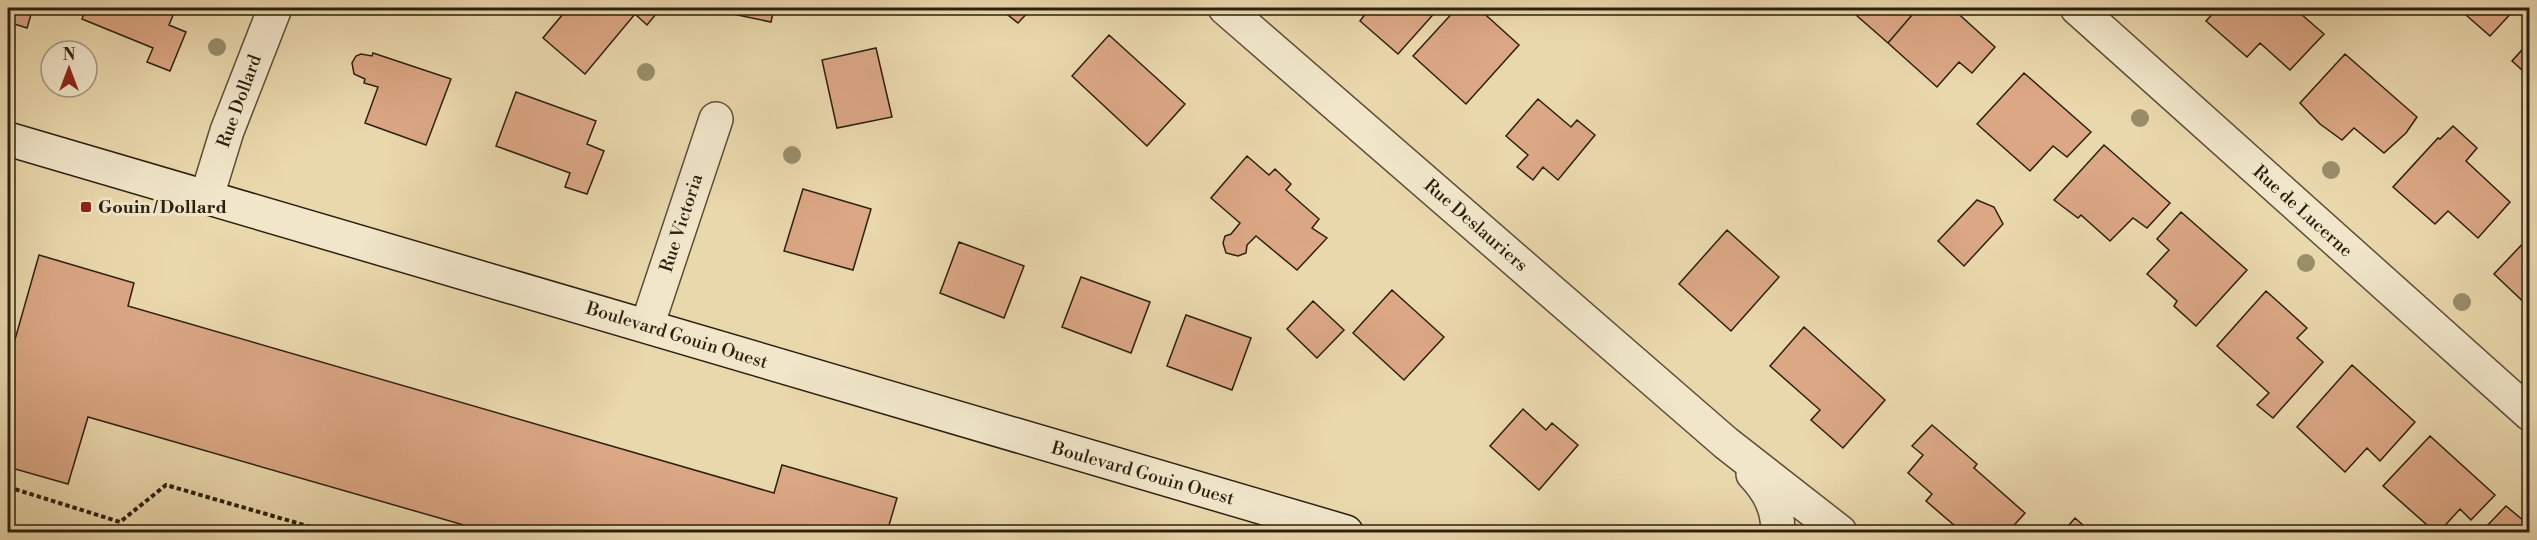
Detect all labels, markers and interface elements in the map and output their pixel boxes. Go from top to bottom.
north arrow [39,39,99,99]
text: N [63,45,76,65]
street label: Rue Dollard [212,51,267,151]
street label: Rue de Lucerne [2248,160,2357,262]
street label: Rue Victoria [655,170,708,275]
street label: Rue Deslauriers [1419,174,1532,277]
place label: Gouin / Dollard [98,196,227,219]
marker: Gouin / Dollard [79,200,93,214]
street label: Boulevard Gouin Ouest [582,297,771,374]
street label: Boulevard Gouin Ouest [1048,436,1237,511]

